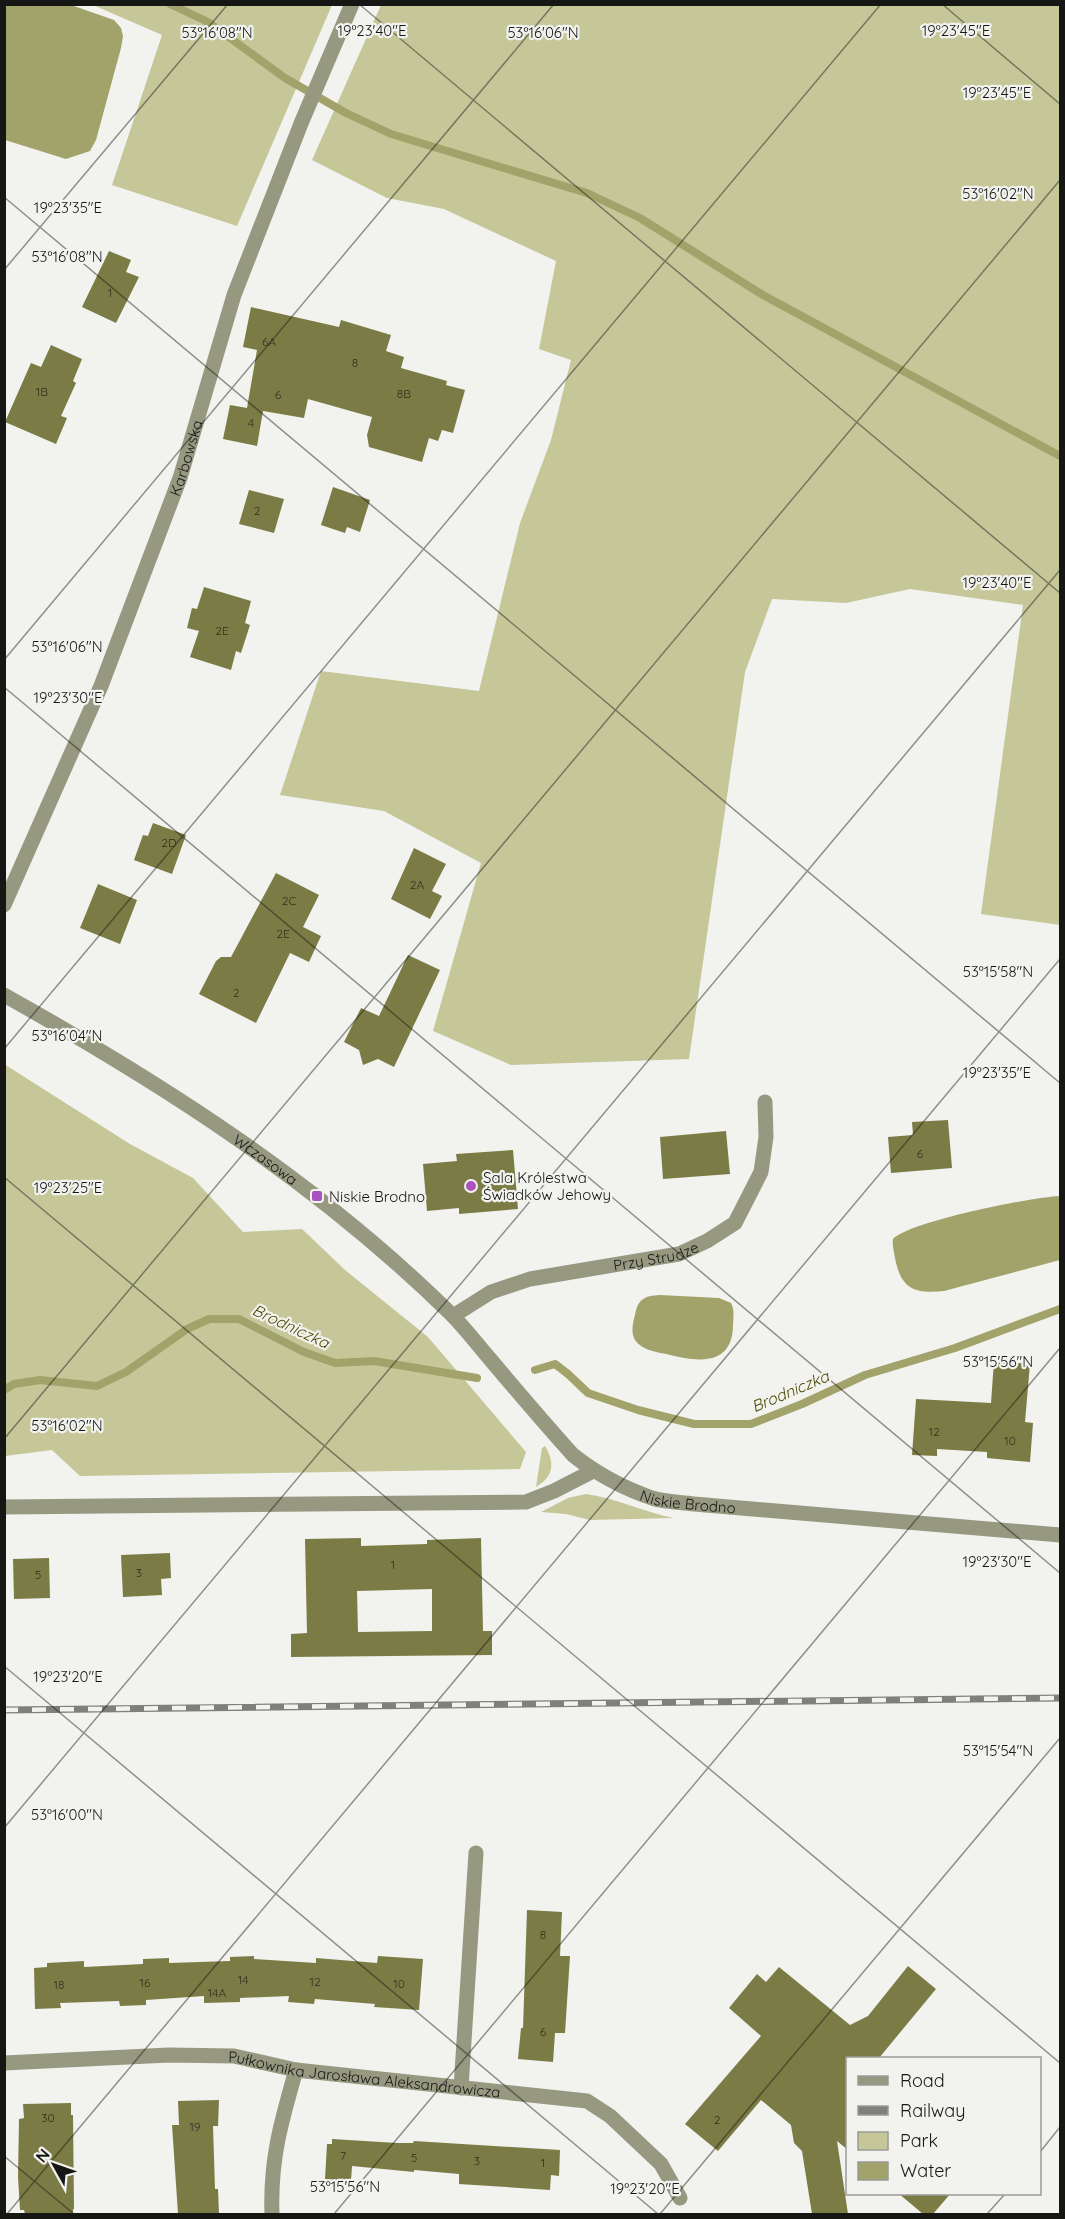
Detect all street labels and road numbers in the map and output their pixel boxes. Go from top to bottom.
street label: Karbowska [165,418,206,498]
street label: Wczasowa [230,1129,302,1189]
street label: Przy Strudze [612,1237,701,1274]
street label: Niskie Brodno [638,1485,737,1517]
street label: Pułkownika Jarosława Aleksandrowicza [228,2046,502,2101]

